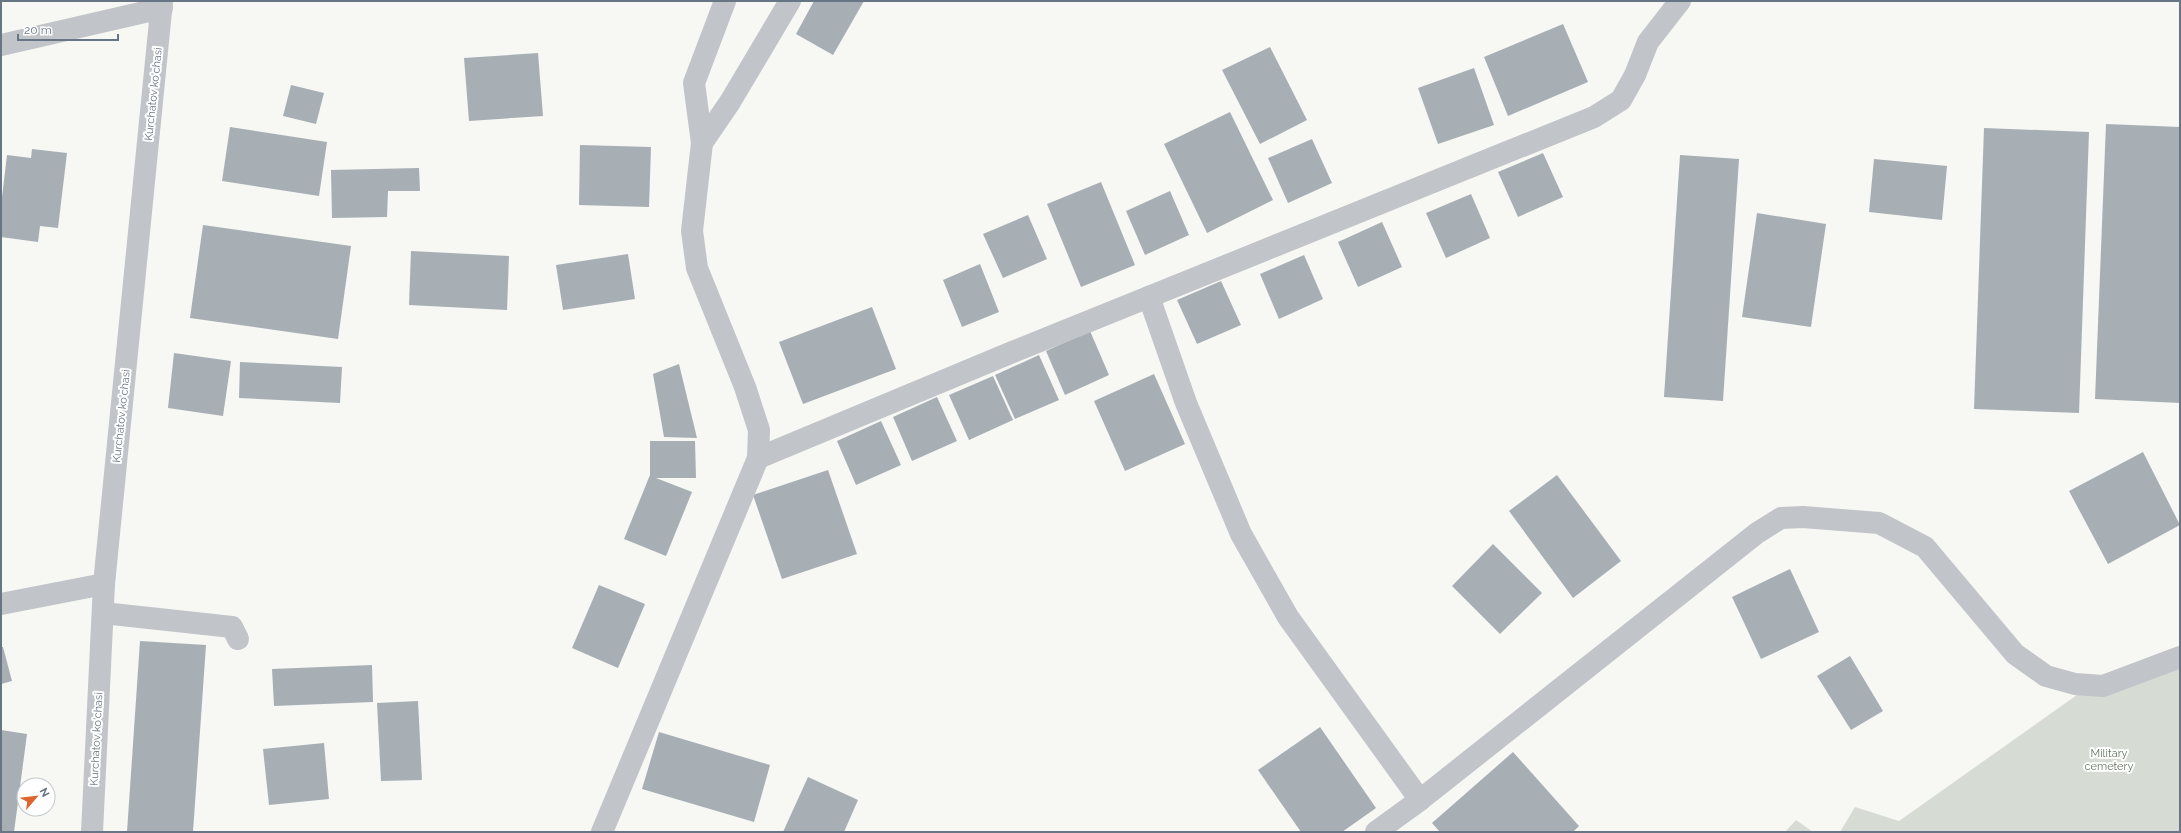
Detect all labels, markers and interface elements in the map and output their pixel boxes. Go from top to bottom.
scale bar [18,16,118,42]
text: 20 m [24,23,52,37]
street label: Kurchatov ko'chasi [142,47,165,141]
street label: Kurchatov ko'chasi [110,369,133,463]
street label: Kurchatov ko'chasi [88,692,105,786]
park label: Military cemetery [2085,747,2133,773]
north arrow [16,777,56,817]
text: N [37,786,52,799]

